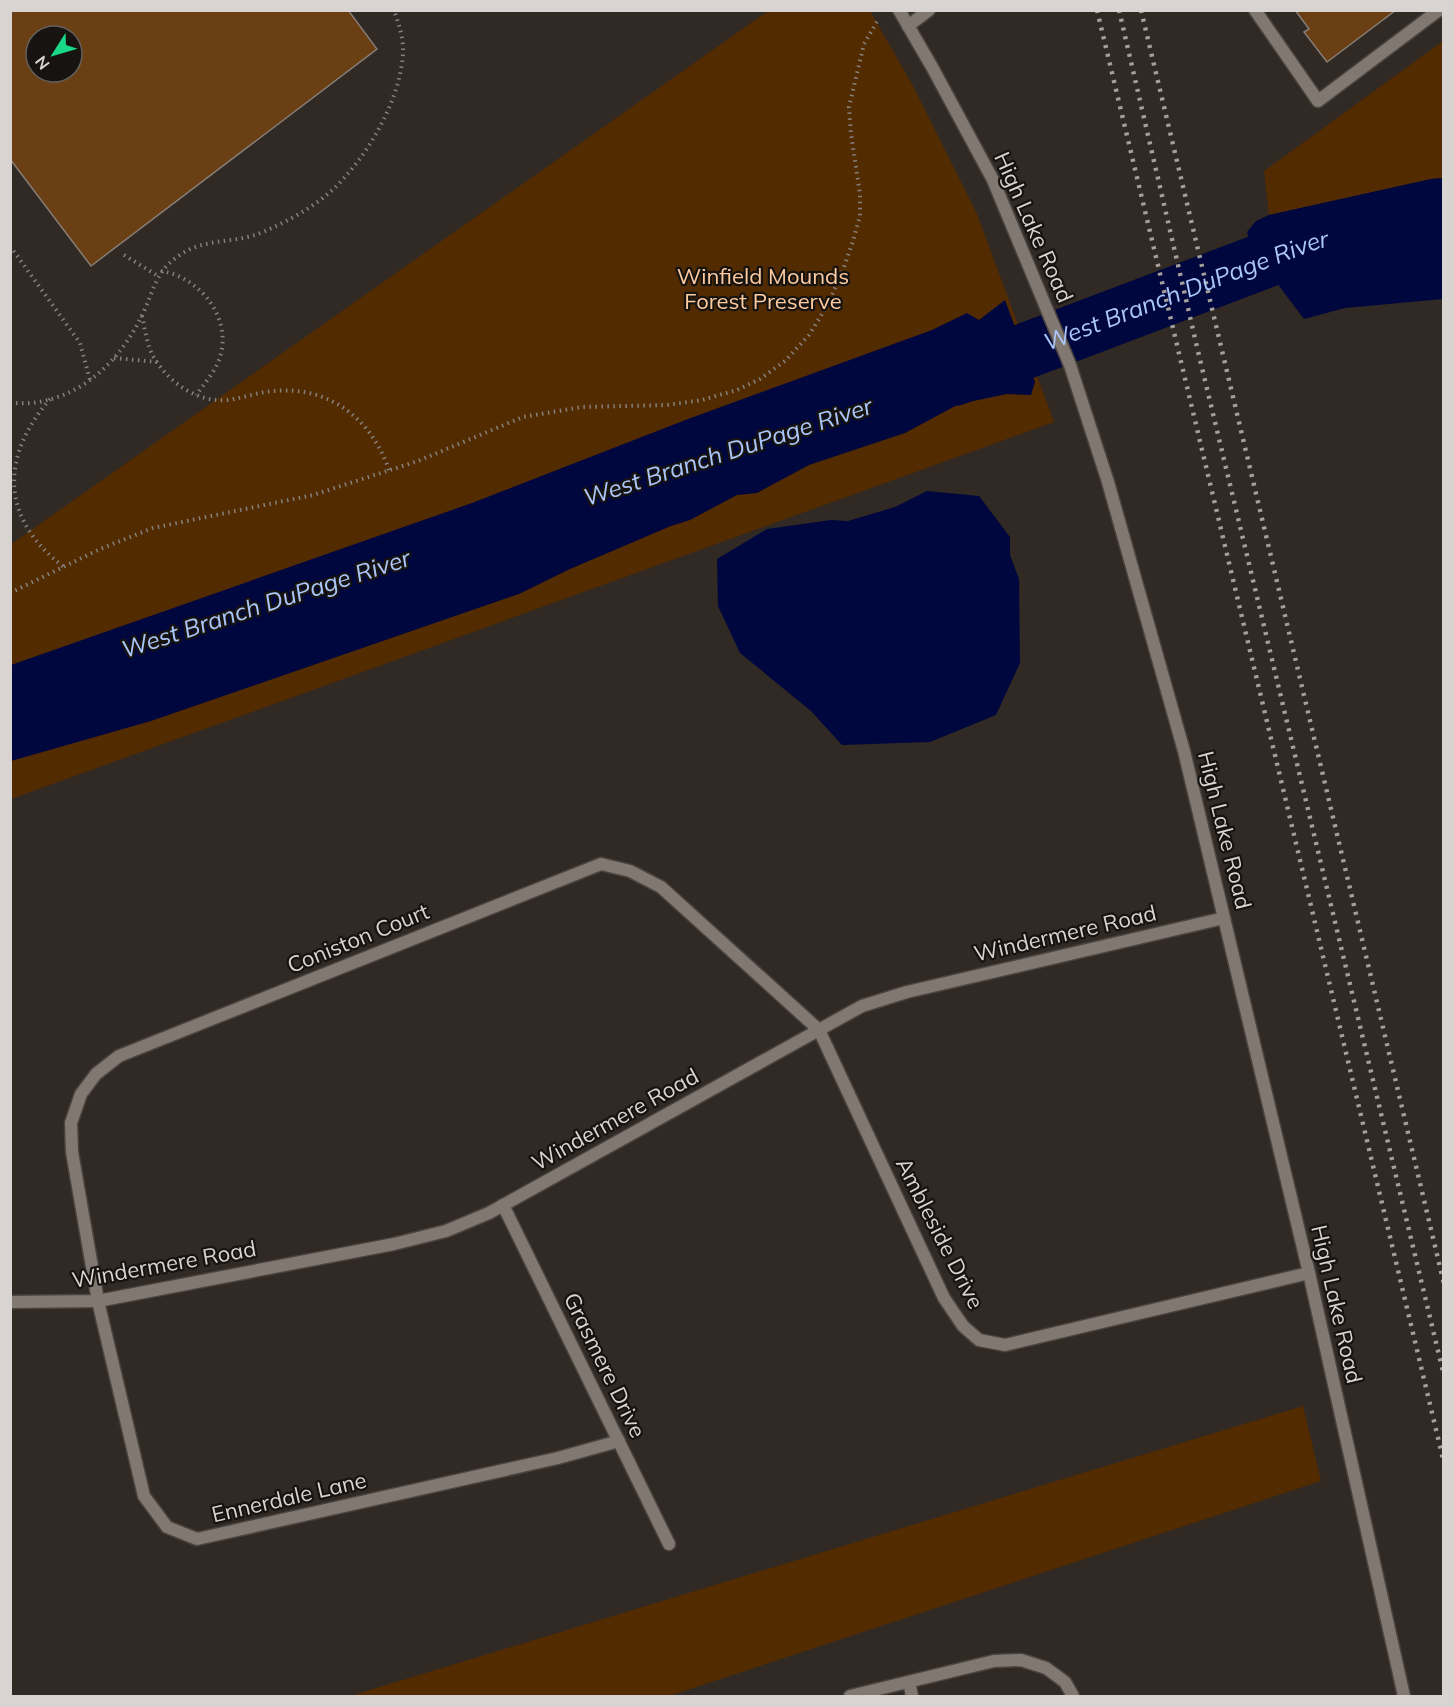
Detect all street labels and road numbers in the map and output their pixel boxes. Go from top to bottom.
street label: High Lake Road [988,147,1080,307]
street label: High Lake Road [1192,748,1258,912]
street label: Coniston Court [283,897,433,979]
street label: Windermere Road [971,898,1159,968]
street label: Windermere Road [527,1062,703,1176]
street label: Ambleside Drive [890,1153,990,1313]
street label: High Lake Road [1305,1222,1369,1386]
street label: Windermere Road [70,1234,258,1294]
street label: Grasmere Drive [558,1288,652,1442]
street label: Ennerdale Lane [209,1466,369,1528]

